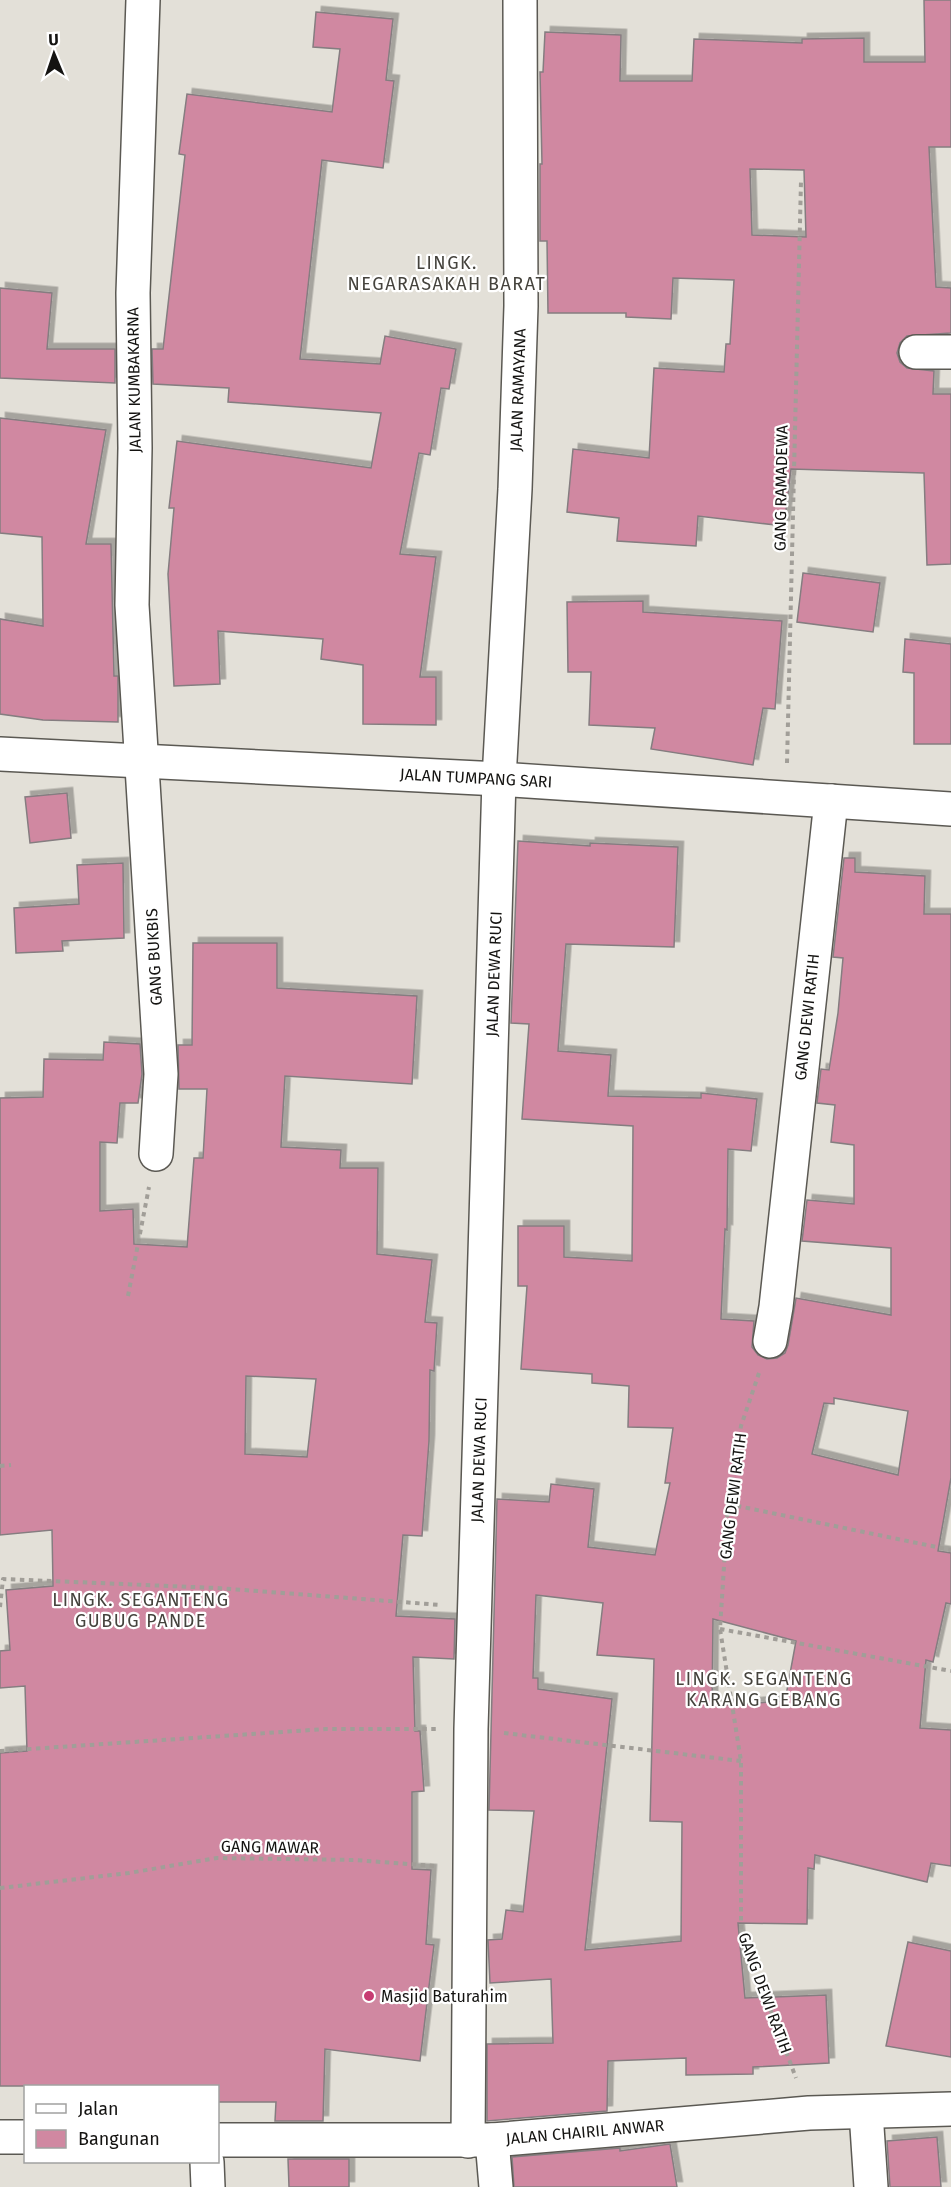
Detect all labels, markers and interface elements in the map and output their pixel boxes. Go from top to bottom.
north arrow [24,24,84,84]
text: U [48,30,59,49]
district label: LINGK. NEGARASAKAH BARAT [348,252,546,295]
street label: JALAN KUMBAKARNA [123,306,145,453]
street label: JALAN RAMAYANA [506,327,530,452]
street label: GANG RAMADEWA [770,424,792,551]
street label: JALAN TUMPANG SARI [399,765,553,791]
street label: GANG BUKBIS [142,908,166,1006]
street label: JALAN DEWA RUCI [482,911,506,1037]
street label: GANG DEWI RATIH [791,953,823,1081]
street label: JALAN DEWA RUCI [467,1397,491,1523]
street label: GANG DEWI RATIH [716,1432,750,1560]
district label: LINGK. SEGANTENG GUBUG PANDE [52,1589,230,1632]
district label: LINGK. SEGANTENG KARANG GEBANG [675,1668,853,1711]
street label: GANG MAWAR [221,1837,320,1857]
street label: GANG DEWI RATIH [734,1930,796,2056]
place label: Masjid Baturahim [381,1987,508,2006]
marker: Masjid Baturahim [362,1989,376,2003]
legend [24,2085,219,2163]
text: Jalan [78,2098,119,2120]
street label: JALAN CHAIRIL ANWAR [505,2116,665,2148]
text: Bangunan [78,2128,160,2150]

